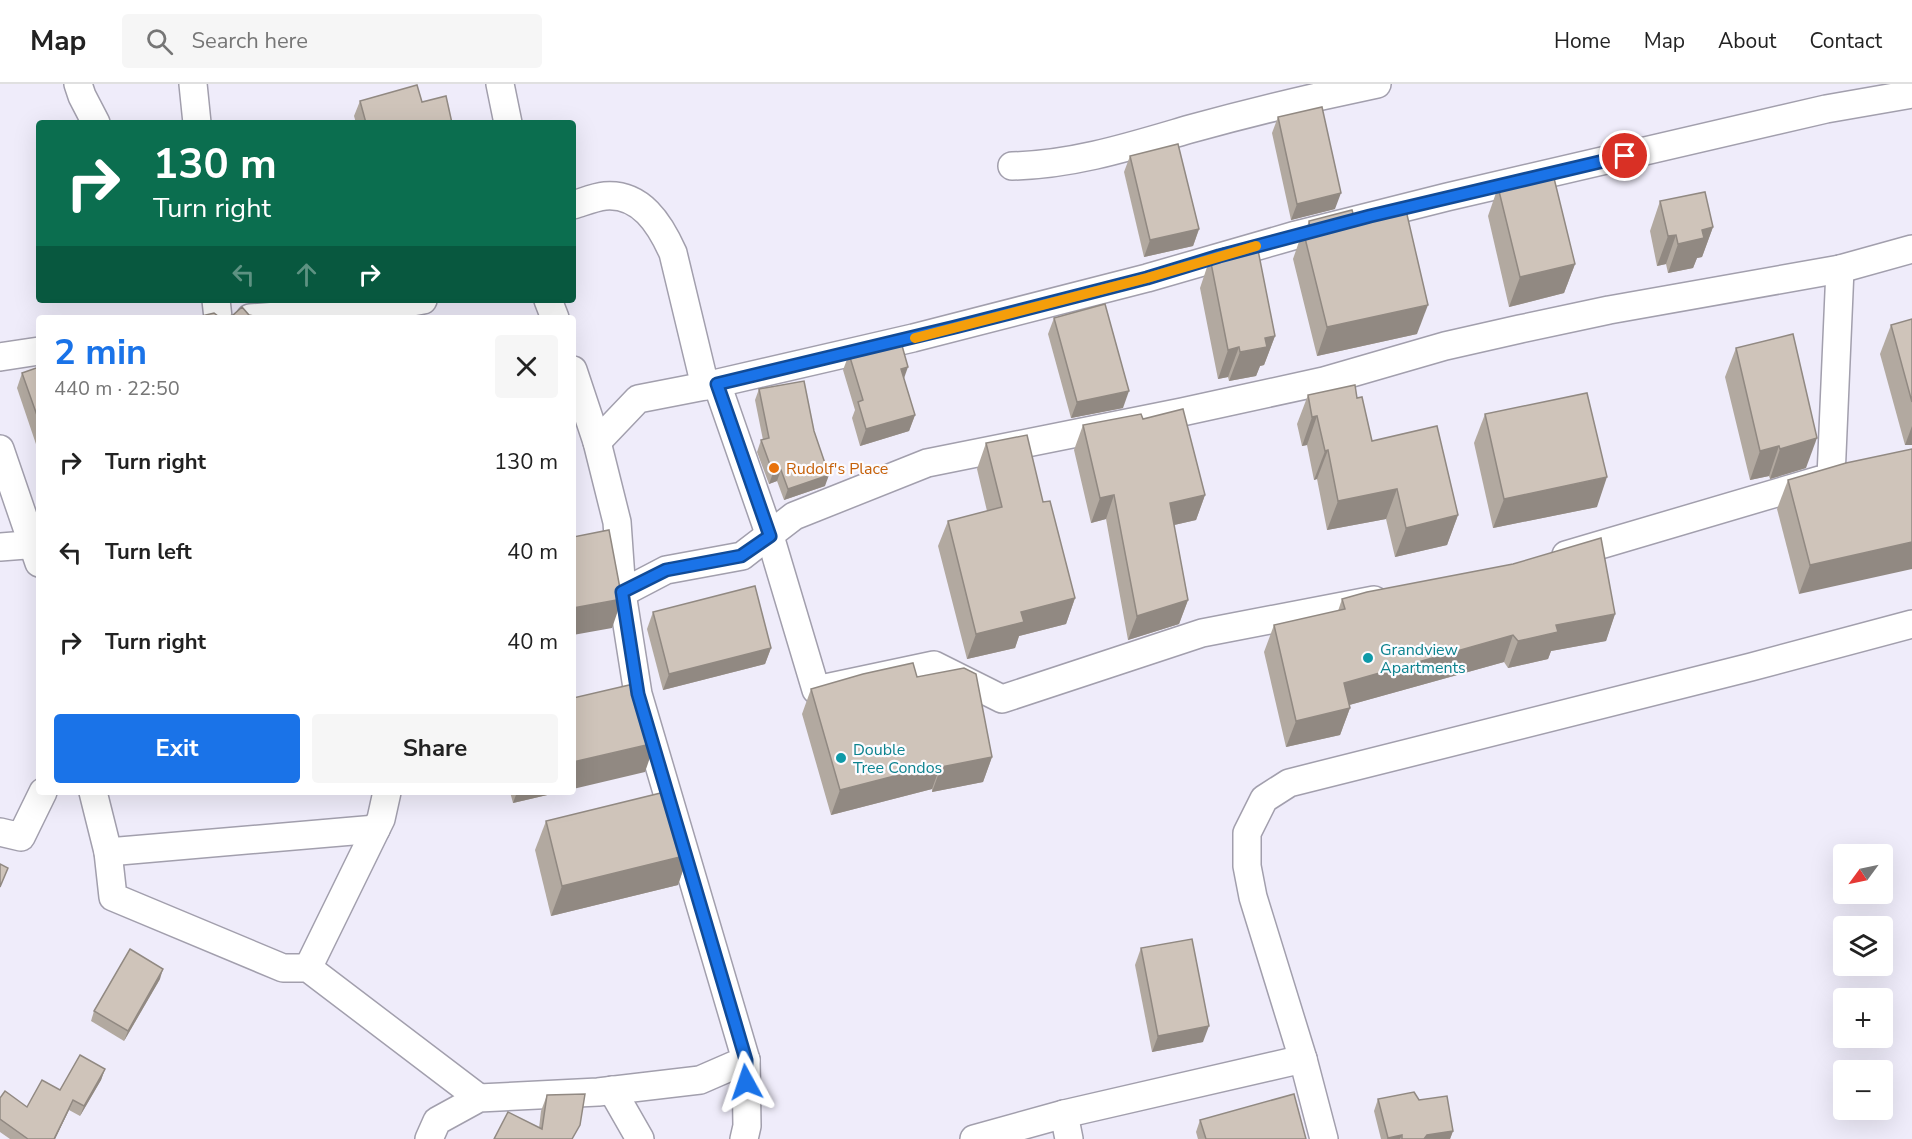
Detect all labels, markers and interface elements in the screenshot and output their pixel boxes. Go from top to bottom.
search box [122,14,542,68]
text: Map [30,22,86,60]
icon: search [143,25,176,58]
text: Search here [191,26,308,56]
text: Home [1554,27,1611,55]
text: Map [1644,27,1685,55]
text: About [1718,27,1776,55]
text: Contact [1809,27,1882,55]
pin [1599,130,1650,181]
text: 130 m [153,136,277,193]
icon: arrive [1608,139,1641,172]
icon: right [54,144,132,222]
text: Turn right [153,190,271,227]
icon: left [227,258,260,291]
icon: ahead [290,258,323,291]
icon: right [353,258,386,291]
text: 2 min [54,328,147,377]
button: close [495,335,558,398]
text: 440 m · 22:50 [54,375,180,402]
icon: right [54,446,87,479]
text: Turn right [105,447,206,477]
text: 130 m [494,447,558,477]
place label: Rudolf's Place [786,458,888,480]
marker: Rudolf's Place [767,461,781,475]
icon: left [54,536,87,569]
text: Turn left [105,537,192,567]
text: 40 m [507,537,558,567]
icon: right [54,626,87,659]
text: Turn right [105,627,206,657]
text: 40 m [507,627,558,657]
place label: Grandview Apartments [1380,639,1466,679]
marker: Grandview Apartments [1361,651,1375,665]
button: Exit [54,714,300,783]
button: Share [312,714,558,783]
place label: Double Tree Condos [853,739,942,779]
marker: Double Tree Condos [834,751,848,765]
north arrow [1833,844,1893,904]
map controls [1833,844,1893,1120]
button: layers [1833,916,1893,976]
button: + [1833,988,1893,1048]
position arrow [714,1050,778,1114]
button: − [1833,1060,1893,1120]

